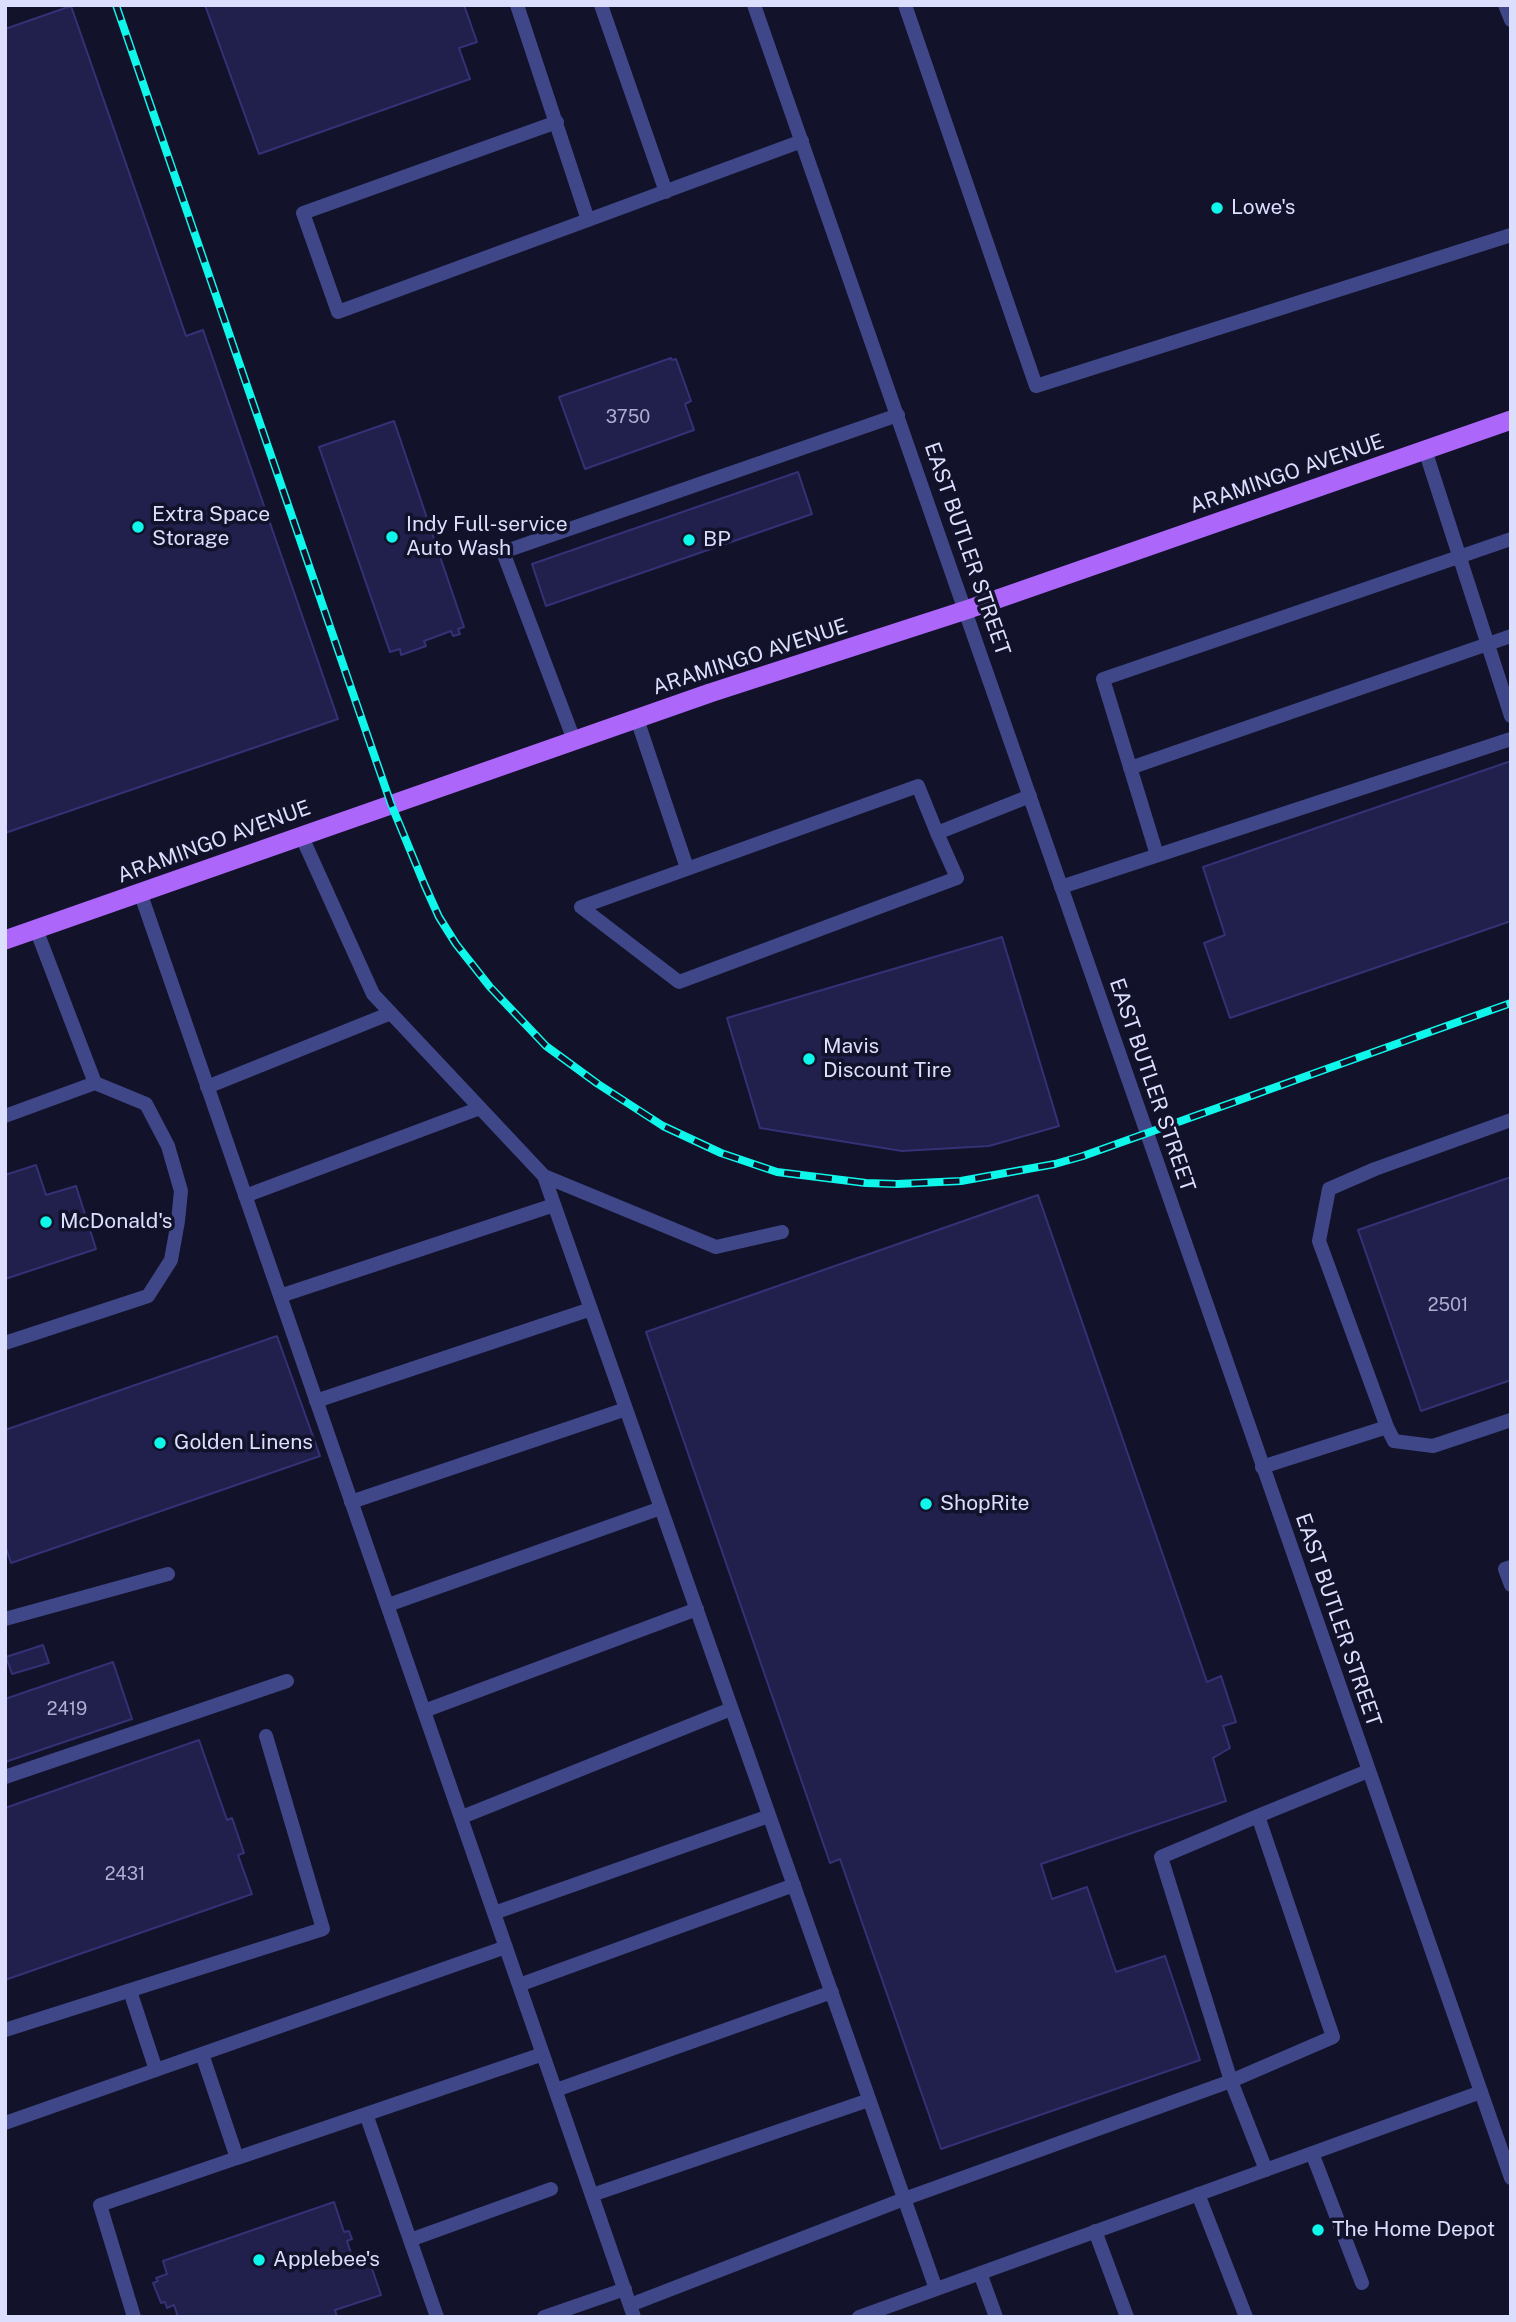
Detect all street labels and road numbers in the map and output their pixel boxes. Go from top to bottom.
street label: ARAMINGO AVENUE [1187,429,1387,519]
street label: EAST BUTLER STREET [919,439,1015,659]
street label: ARAMINGO AVENUE [649,614,851,700]
street label: ARAMINGO AVENUE [114,795,314,889]
street label: EAST BUTLER STREET [1104,975,1200,1195]
street label: EAST BUTLER STREET [1290,1510,1386,1730]

